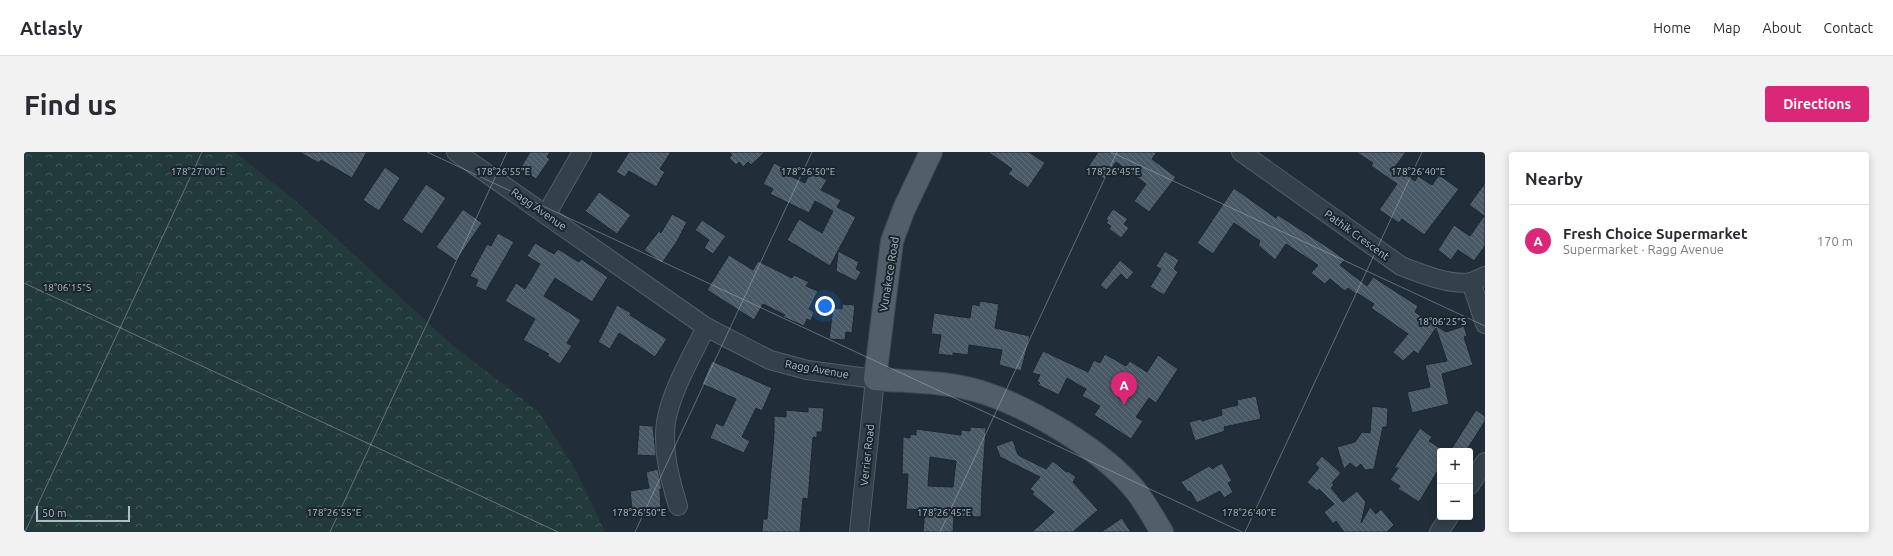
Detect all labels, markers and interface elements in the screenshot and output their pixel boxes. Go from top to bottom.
text: Atlasly [20,17,83,39]
text: Home [1653,20,1691,36]
text: Map [1713,20,1741,36]
text: About [1763,20,1802,36]
text: Contact [1824,20,1873,36]
button: Directions [1765,86,1869,122]
text: Find us [24,89,117,120]
text: 178°27'00"E [171,166,226,177]
text: 178°26'55"E [476,166,531,177]
text: 178°26'50"E [781,166,836,177]
text: 178°26'45"E [1086,166,1141,177]
text: 178°26'40"E [1391,166,1446,177]
text: Nearby [1525,169,1583,188]
street label: Ragg Avenue [509,186,569,232]
street label: Pathik Crescent [1322,208,1392,263]
text: Fresh Choice Supermarket [1563,225,1747,242]
text: A [1533,234,1543,248]
text: 170 m [1817,234,1853,248]
street label: Vunakece Road [877,236,901,312]
text: Supermarket · Ragg Avenue [1563,242,1724,256]
text: 18°06'15"S [43,282,91,293]
your location [815,296,835,316]
text: 18°06'25"S [1418,316,1466,327]
street label: Ragg Avenue [784,357,850,381]
pin: A [1111,372,1137,405]
street label: Verrier Road [858,424,876,486]
map controls [1437,448,1473,520]
button: + [1437,448,1473,484]
button: − [1437,484,1473,520]
scale bar [36,504,130,523]
text: 50 m [42,507,66,519]
text: 178°26'55"E [307,507,362,518]
text: 178°26'50"E [612,507,667,518]
text: 178°26'45"E [917,507,972,518]
text: 178°26'40"E [1222,507,1277,518]

